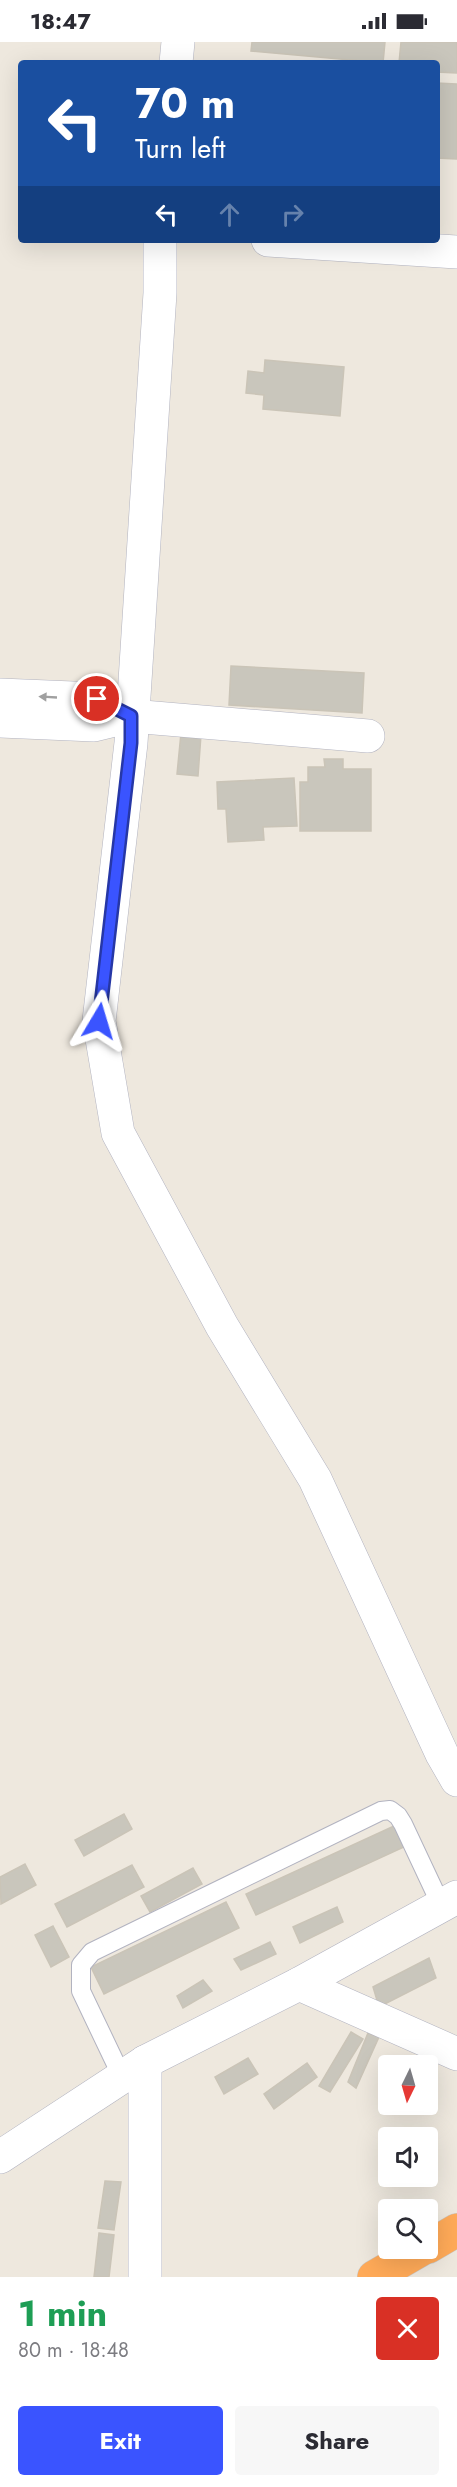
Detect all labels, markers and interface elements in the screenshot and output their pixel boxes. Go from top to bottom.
text: 18:47 [30,5,91,37]
text: 70 m [135,73,235,134]
icon: left [36,84,114,162]
text: Turn left [135,129,225,168]
icon: left [150,198,183,231]
icon: ahead [213,198,246,231]
icon: right [276,198,309,231]
pin [71,673,122,724]
icon: arrive [80,682,113,715]
one-way arrow [39,692,58,702]
position arrow [67,989,131,1053]
north arrow [378,2055,438,2115]
map controls [378,2055,438,2259]
button: sound [378,2127,438,2187]
button: search [378,2199,438,2259]
text: 1 min [18,2287,107,2339]
button: close [376,2297,439,2360]
text: 80 m · 18:48 [18,2336,129,2365]
button: Exit [18,2406,223,2475]
button: Share [235,2406,439,2475]

